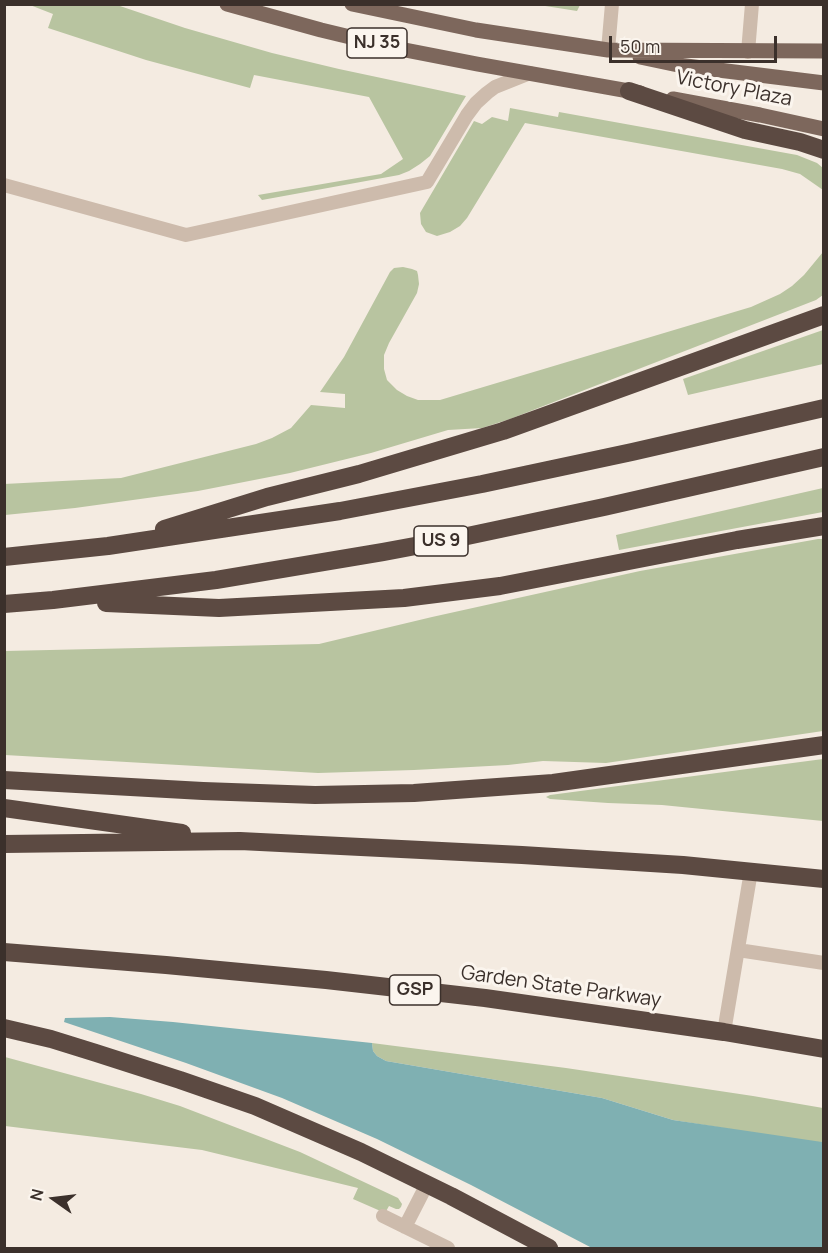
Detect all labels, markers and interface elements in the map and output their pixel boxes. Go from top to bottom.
scale bar [612,24,780,62]
road number: NJ 35 [347,28,407,58]
text: 50 m [620,34,660,58]
street label: Victory Plaza [674,66,794,112]
road number: US 9 [414,526,468,556]
street label: Garden State Parkway [459,961,663,1013]
road number: GSP [390,975,440,1005]
north arrow [24,1169,84,1229]
text: N [24,1186,49,1203]

